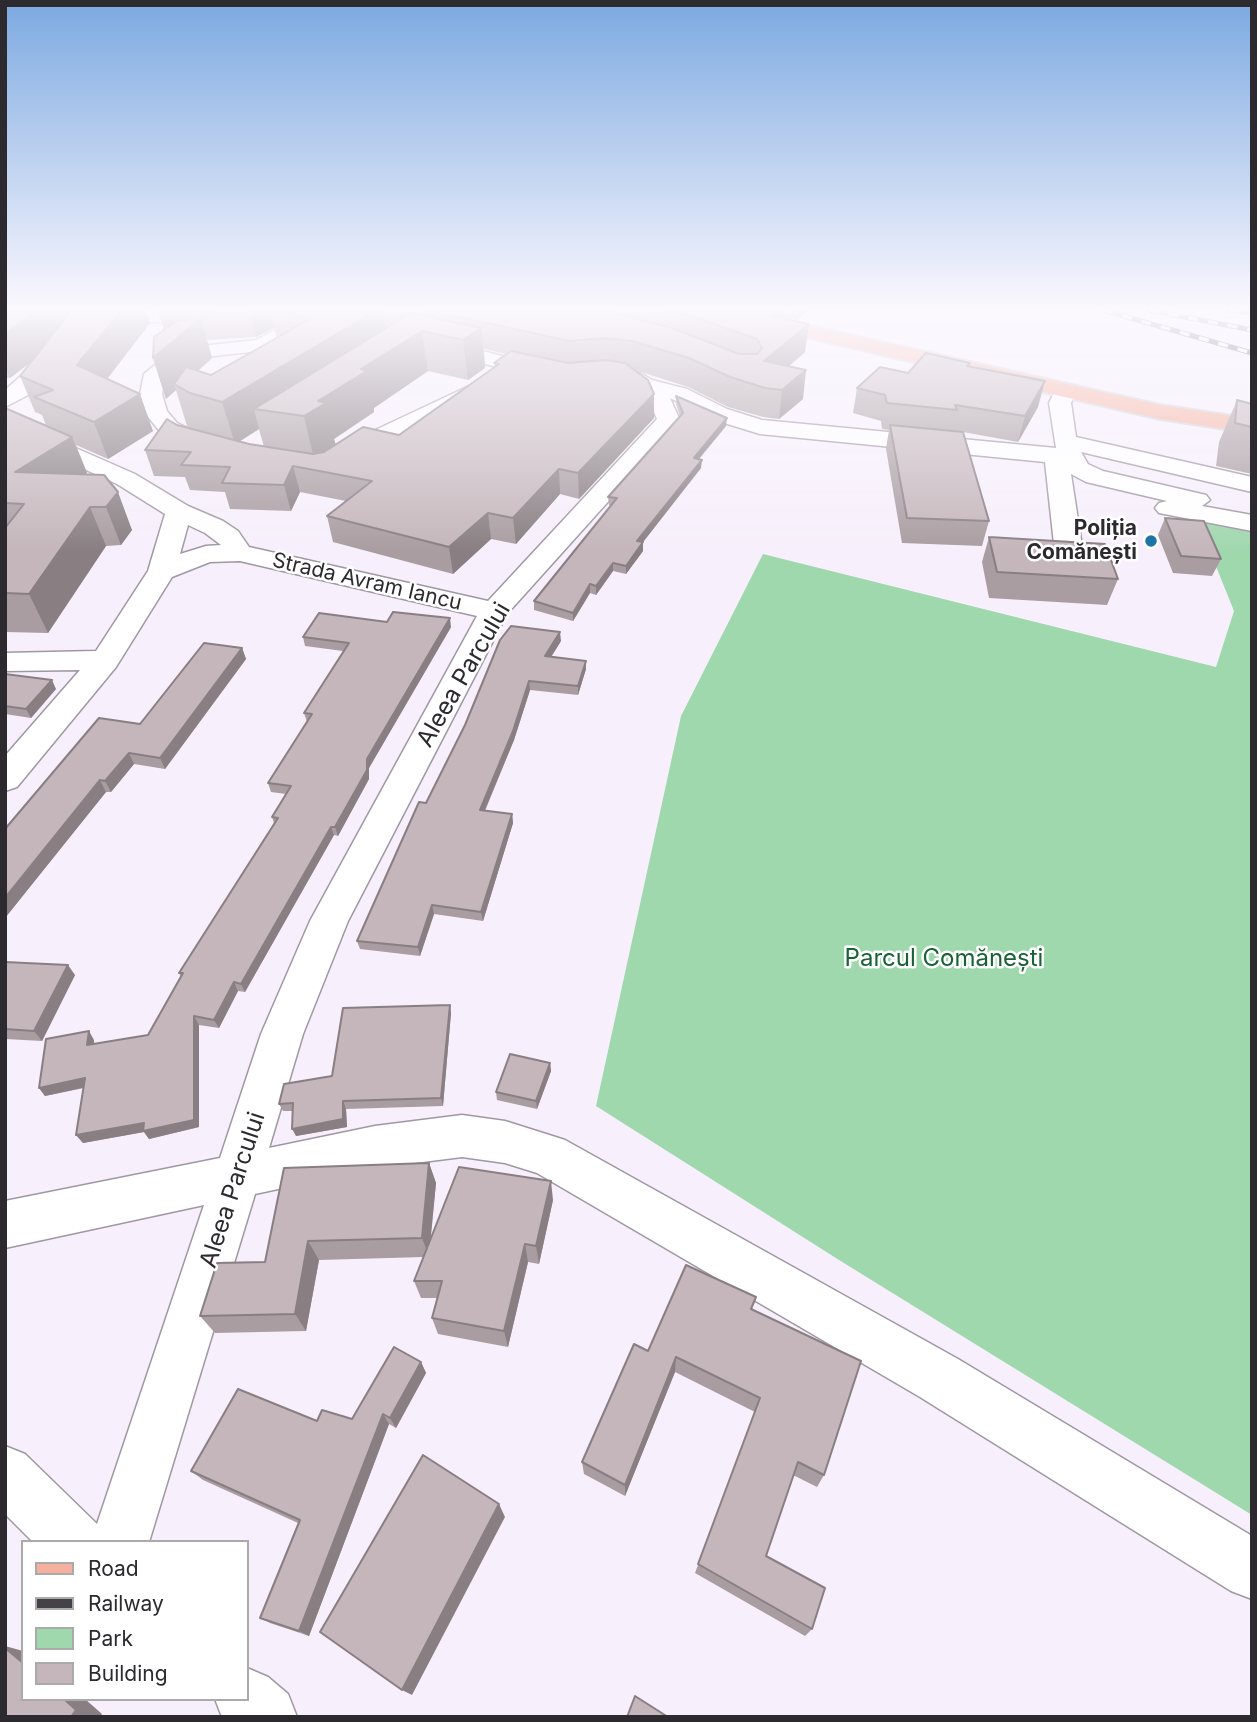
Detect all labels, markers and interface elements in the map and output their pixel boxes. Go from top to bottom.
place label: Poliția Comănești [1027,516,1137,566]
marker: Poliția Comănești [1143,533,1159,549]
street label: Strada Avram Iancu [270,548,464,616]
street label: Aleea Parcului [411,598,517,752]
park label: Parcul Comănești [845,945,1043,973]
street label: Aleea Parcului [194,1109,272,1271]
legend [21,1540,248,1701]
text: Road [88,1556,139,1581]
text: Railway [88,1591,164,1616]
text: Park [88,1626,133,1651]
text: Building [88,1661,168,1686]

